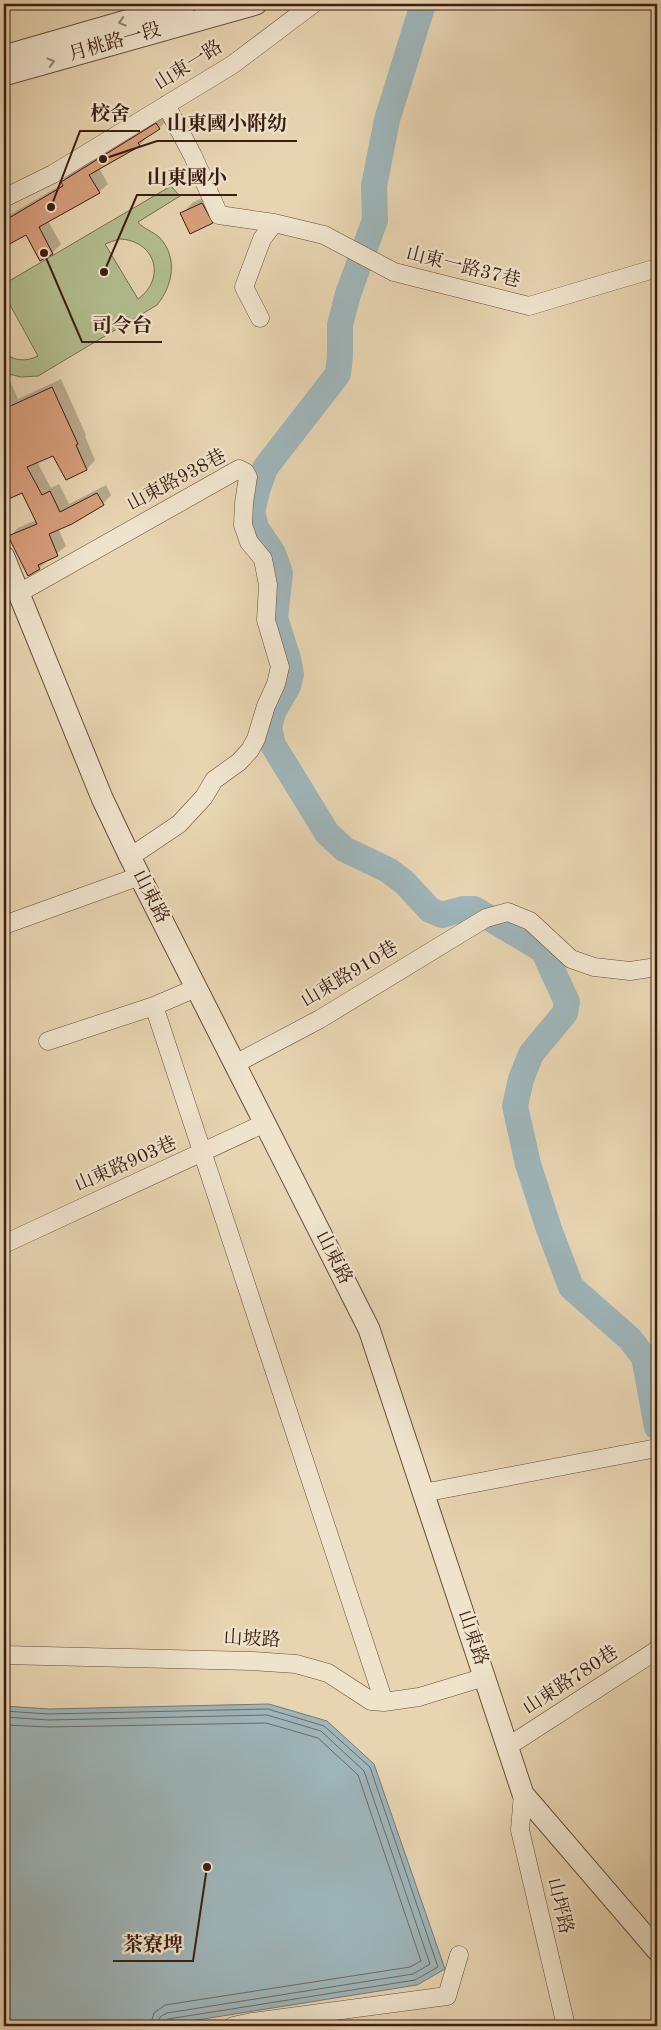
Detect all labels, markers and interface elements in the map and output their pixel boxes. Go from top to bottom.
one-way arrow [118,16,126,26]
street label: 月桃路一段 [66,18,163,65]
street label: 山東一路 [150,35,226,94]
one-way arrow [46,57,54,67]
callout: 校舍 [80,96,140,131]
text: 校舍 [90,102,130,125]
callout: 山東國小附幼 [157,106,297,141]
text: 山東國小附幼 [167,113,287,135]
callout: 山東國小 [137,160,237,195]
text: 山東國小 [147,167,227,189]
street label: 山東一路37巷 [404,242,523,291]
callout: 司令台 [82,307,162,342]
text: 司令台 [92,314,152,337]
street label: 山東路938巷 [123,444,230,515]
street label: 山東路 [129,866,174,927]
street label: 山東路910巷 [297,936,402,1011]
street label: 山東路903巷 [71,1131,180,1196]
street label: 山東路 [312,1227,357,1288]
street label: 山東路 [454,1607,493,1668]
street label: 山坡路 [223,1627,281,1651]
street label: 山東路780巷 [518,1641,622,1719]
street label: 山坪路 [543,1876,577,1936]
callout: 茶寮埤 [113,1926,193,1961]
text: 茶寮埤 [123,1933,183,1956]

